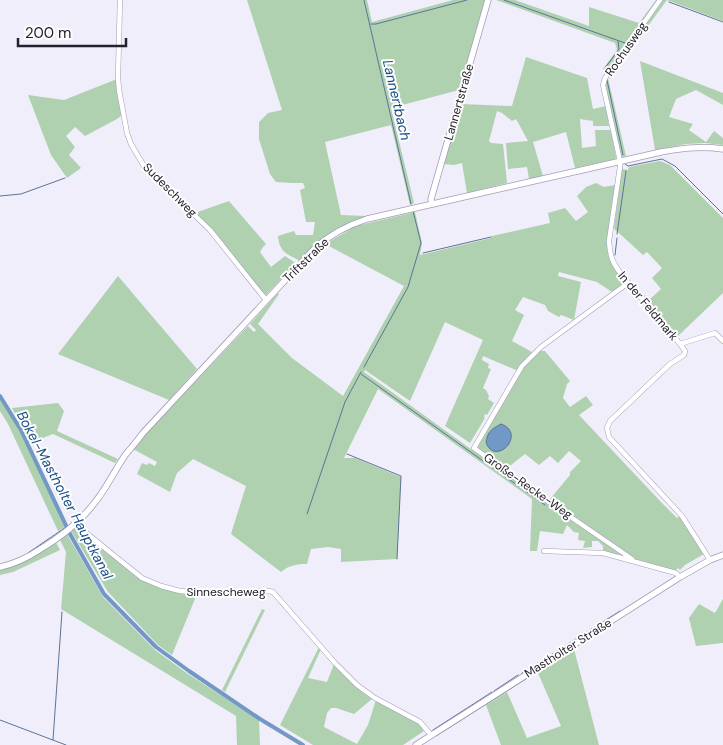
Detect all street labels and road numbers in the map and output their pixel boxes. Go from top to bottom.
street label: Rochusweg [601,18,651,79]
street label: Lannertstraße [440,62,478,142]
street label: Sudeschweg [139,159,201,221]
street label: Triftstraße [280,234,333,286]
street label: In der Feldmark [614,268,682,344]
street label: Große-Recke-Weg [480,449,576,523]
street label: Sinnescheweg [186,584,266,600]
street label: Mastholter Straße [521,615,615,681]

